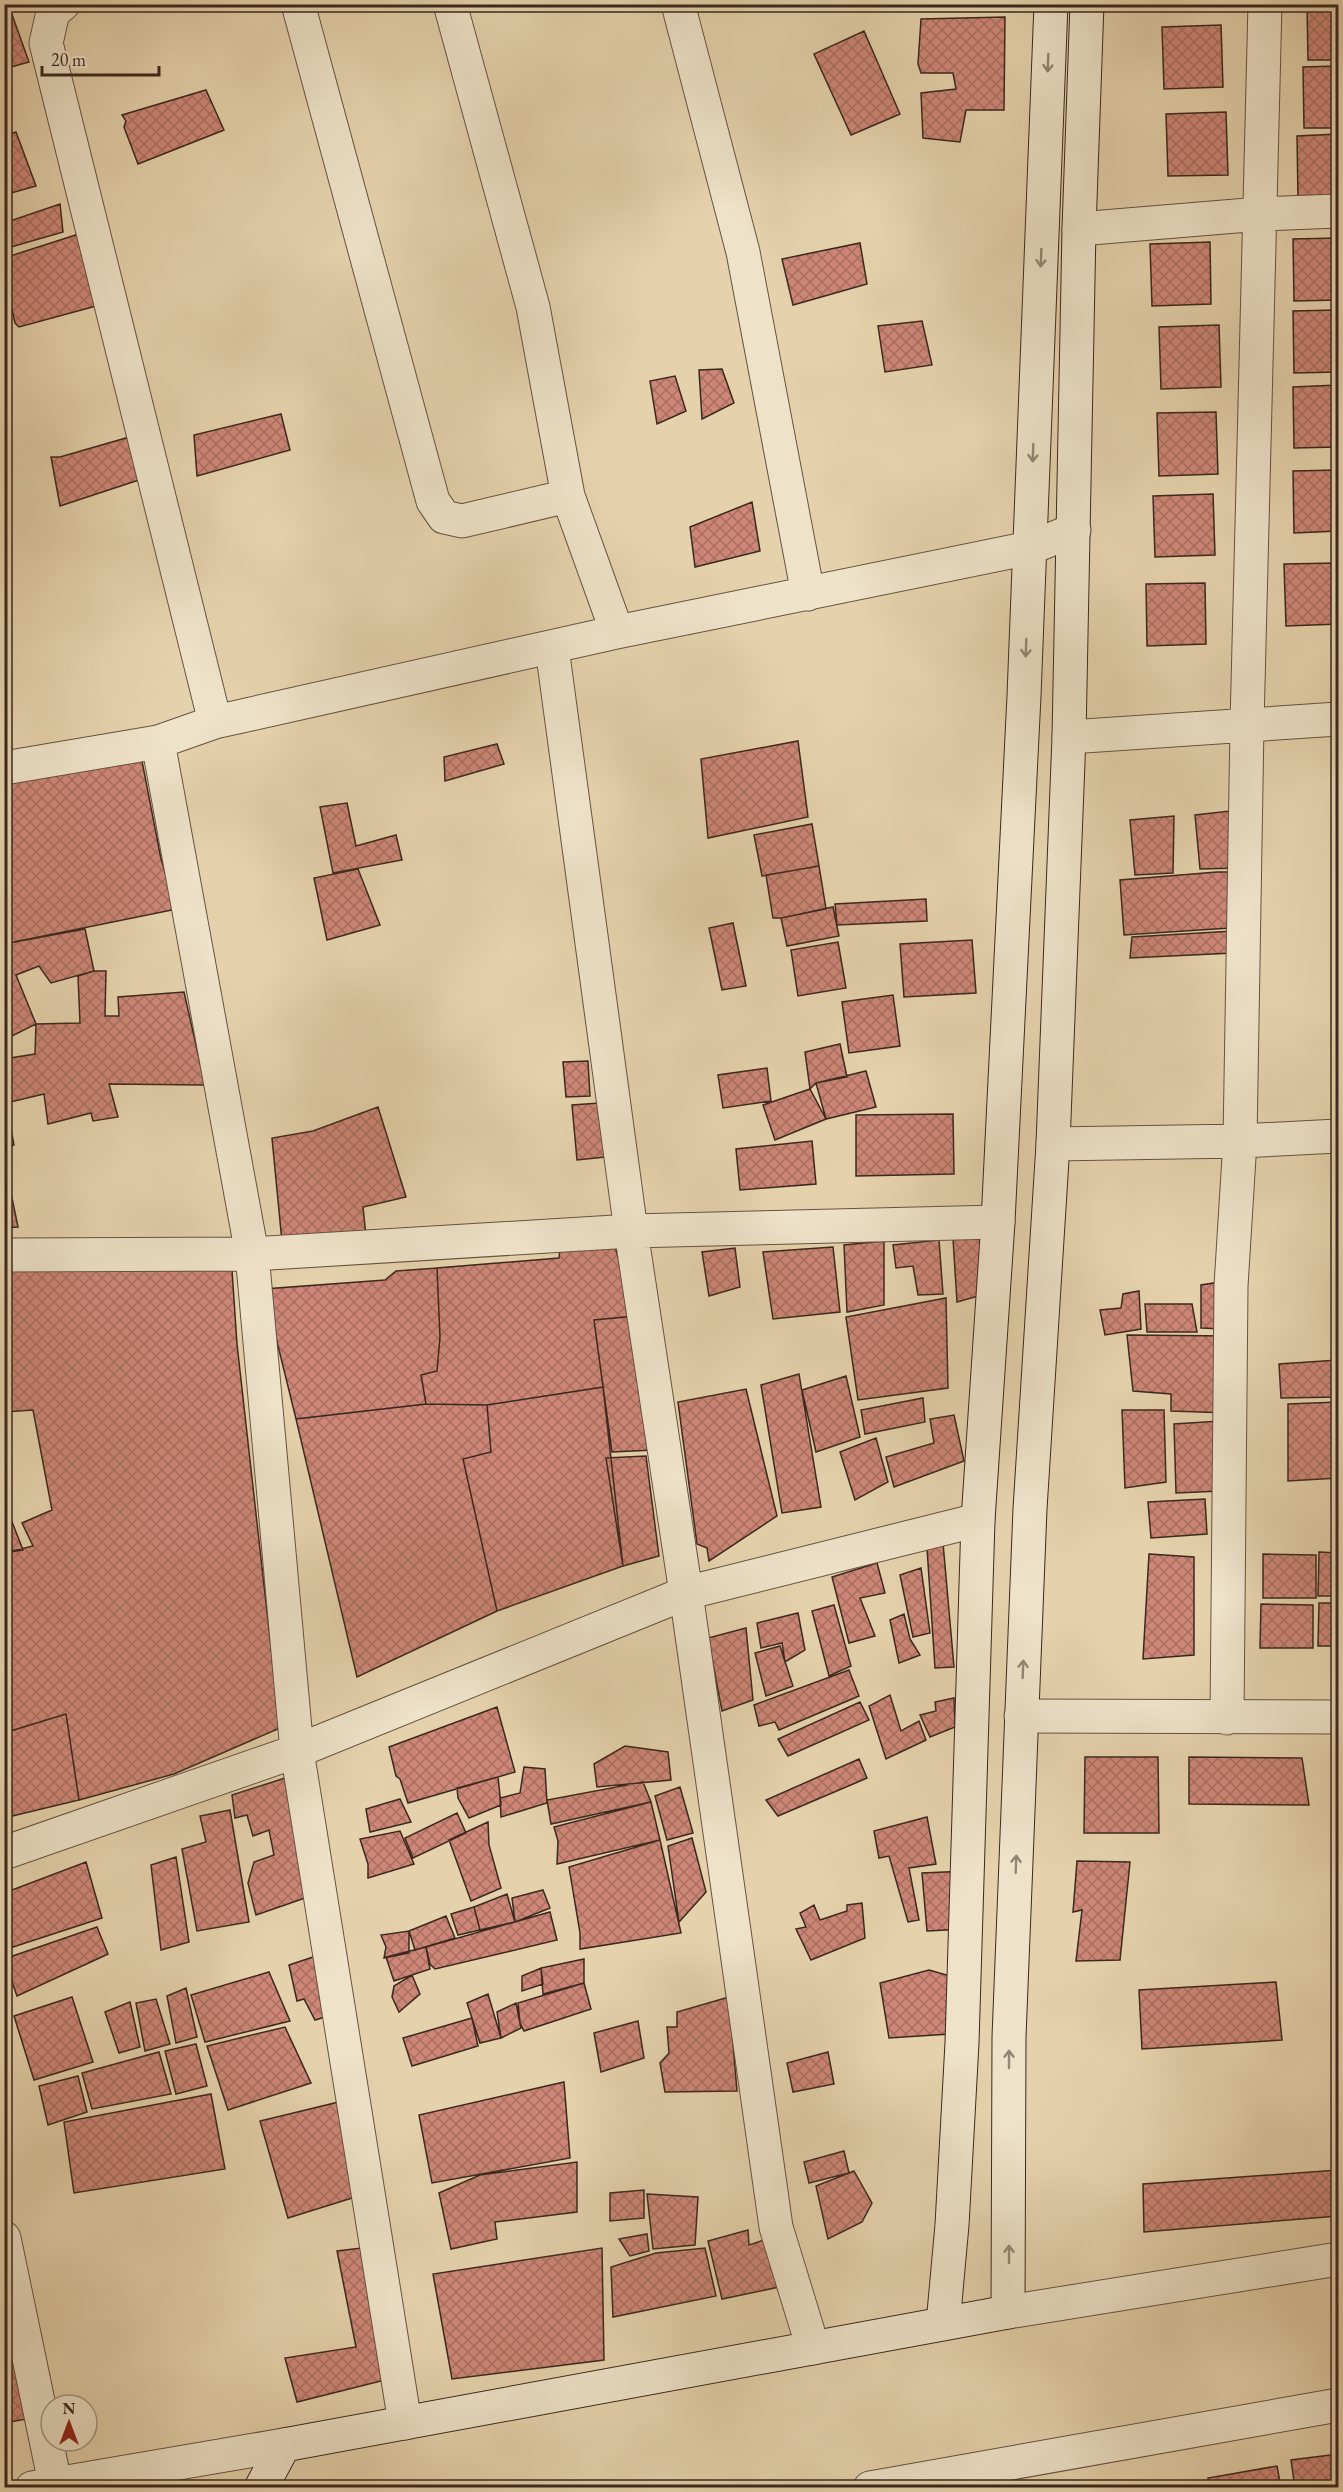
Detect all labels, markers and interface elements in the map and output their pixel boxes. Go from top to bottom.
scale bar [42,39,159,77]
text: 20 m [51,48,86,71]
one-way arrow [1043,52,1054,72]
one-way arrow [1035,247,1047,267]
one-way arrow [1028,442,1039,462]
one-way arrow [1020,637,1031,657]
one-way arrow [1018,1659,1029,1679]
one-way arrow [1010,1854,1021,1874]
one-way arrow [1003,2049,1015,2069]
one-way arrow [1003,2244,1015,2264]
north arrow [39,2393,99,2453]
text: N [63,2398,76,2419]

